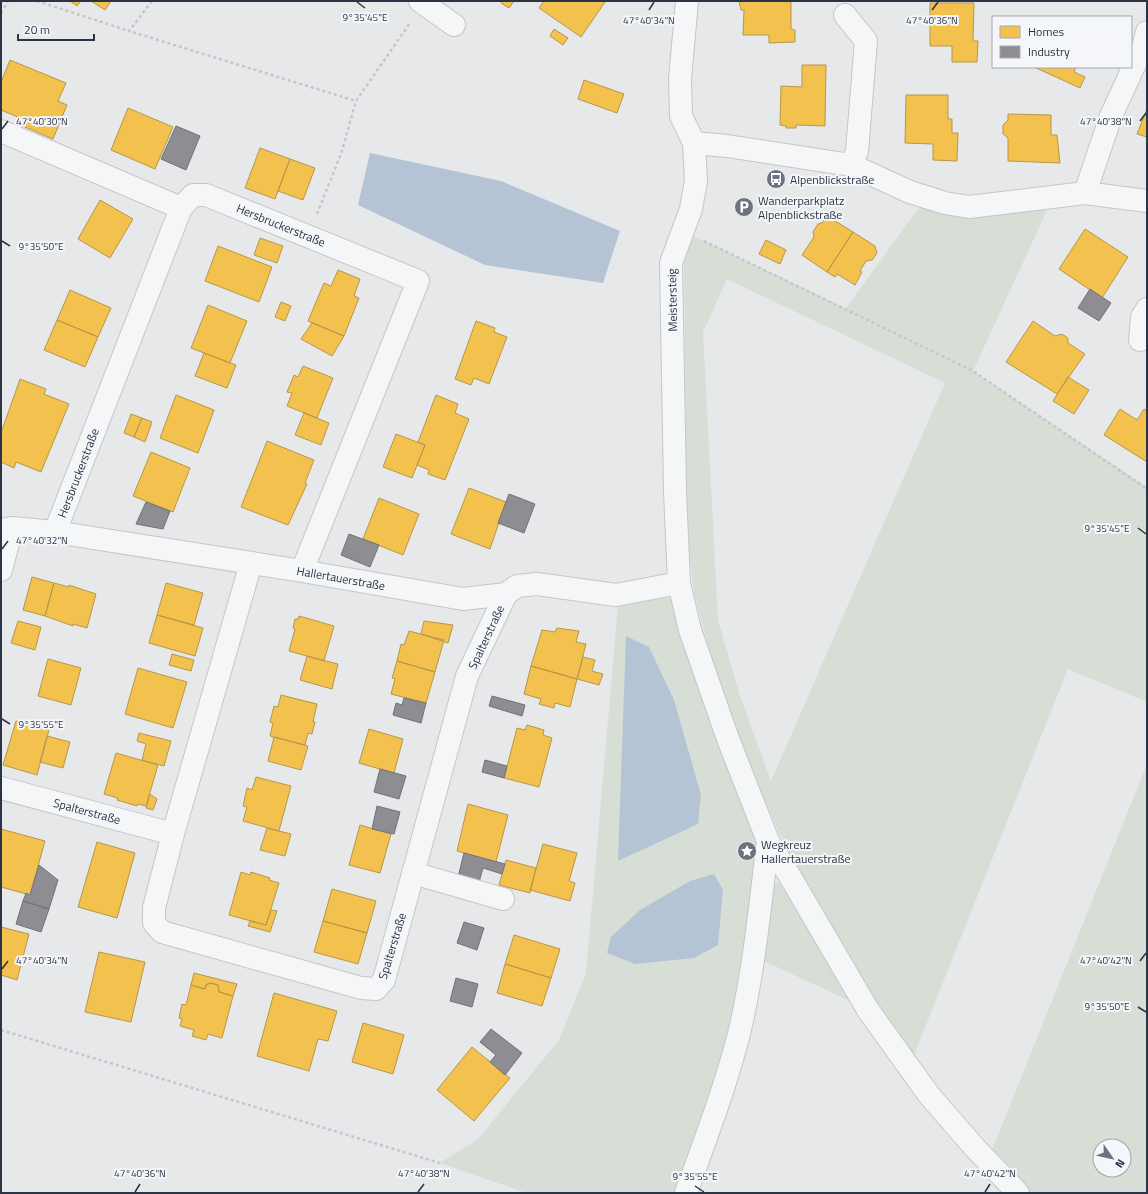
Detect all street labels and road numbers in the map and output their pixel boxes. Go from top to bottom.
street label: Hersbruckerstraße [234,198,328,252]
street label: Meistersteig [662,268,682,332]
street label: Hersbruckerstraße [52,425,104,521]
street label: Hallertauerstraße [295,561,387,595]
street label: Spalterstraße [463,602,509,672]
street label: Spalterstraße [51,793,123,829]
street label: Spalterstraße [373,910,411,982]

